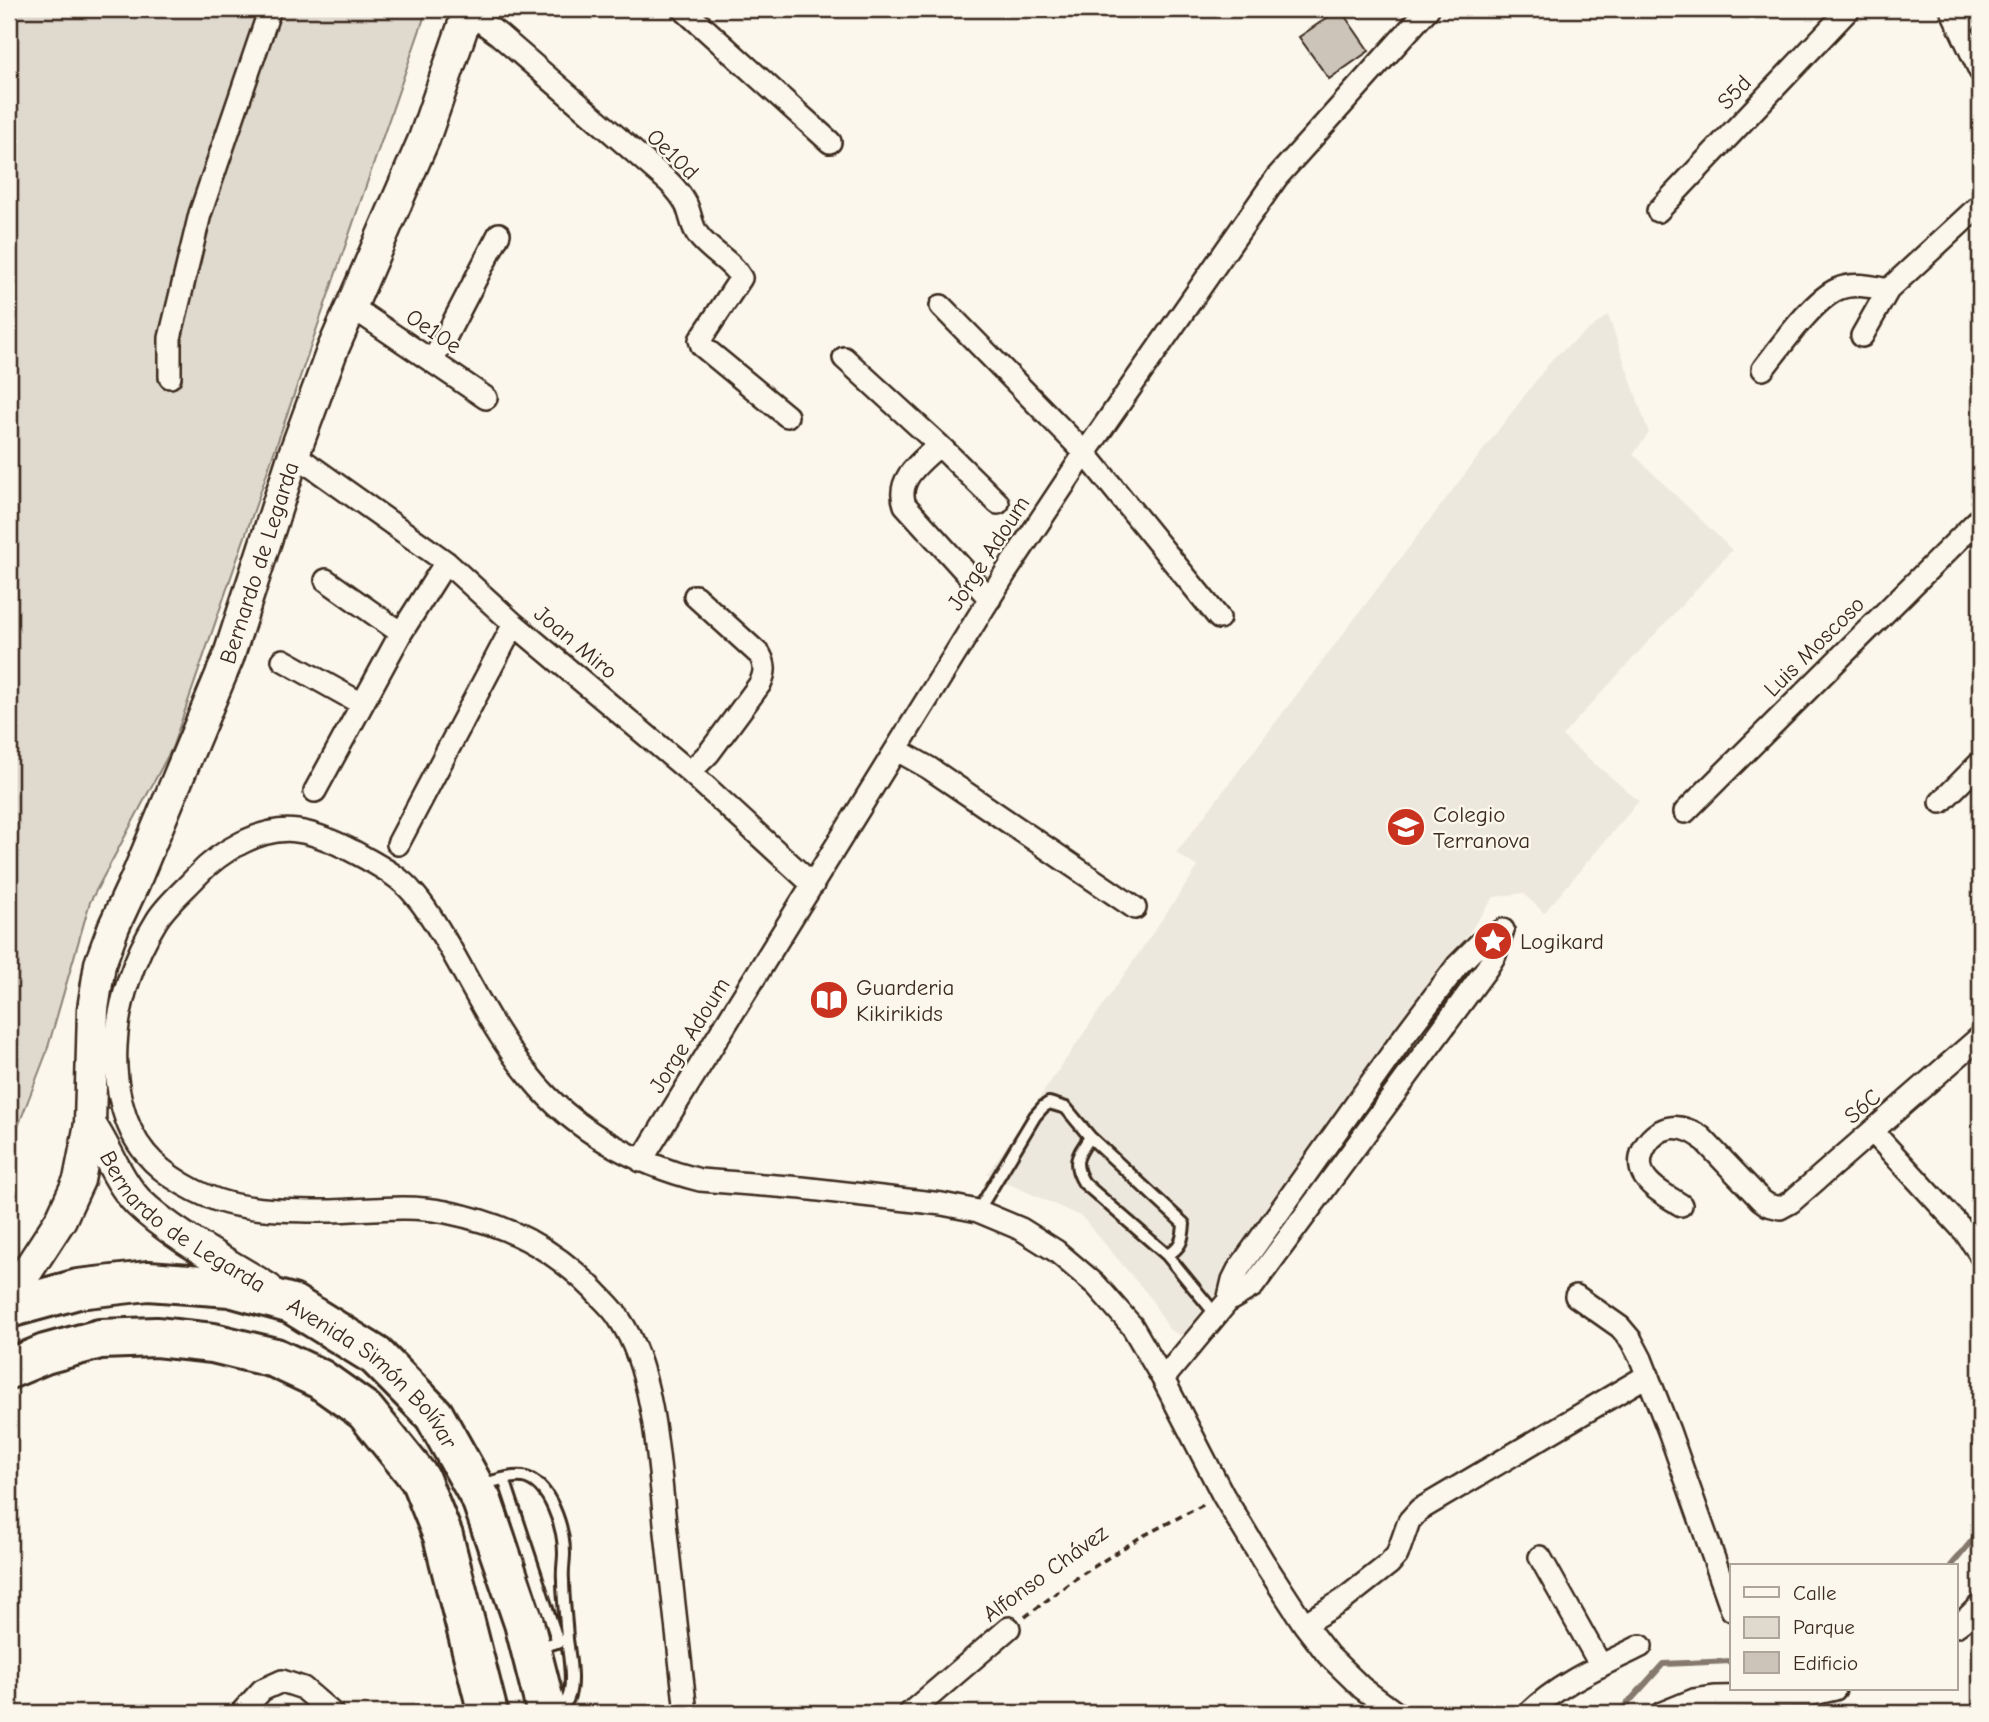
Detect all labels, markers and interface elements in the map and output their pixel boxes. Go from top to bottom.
street label: S5d [1712,69,1757,115]
street label: Oe10d [641,123,704,185]
street label: Oe10e [401,303,467,360]
street label: Bernardo de Legarda [214,458,305,667]
street label: Jorge Adoum [941,491,1035,616]
street label: Luis Moscoso [1758,590,1870,702]
street label: Joan Miro [529,600,623,685]
place label: Colegio Terranova [1433,801,1530,854]
school or university icon: Colegio Terranova [1385,806,1427,848]
place icon: Logikard [1472,920,1514,962]
place label: Logikard [1520,928,1604,955]
street label: Jorge Adoum [643,973,736,1098]
place label: Guarderia Kikirikids [856,974,954,1027]
library icon: Guarderia Kikirikids [808,979,850,1021]
street label: S6C [1839,1083,1886,1129]
street label: Bernardo de Legarda [94,1146,271,1298]
street label: Avenida Simón Bolívar [282,1292,463,1454]
street label: Alfonso Chávez [978,1519,1113,1628]
legend [1730,1564,1958,1690]
text: Calle [1793,1581,1836,1605]
text: Parque [1793,1615,1855,1639]
text: Edificio [1793,1651,1858,1675]

